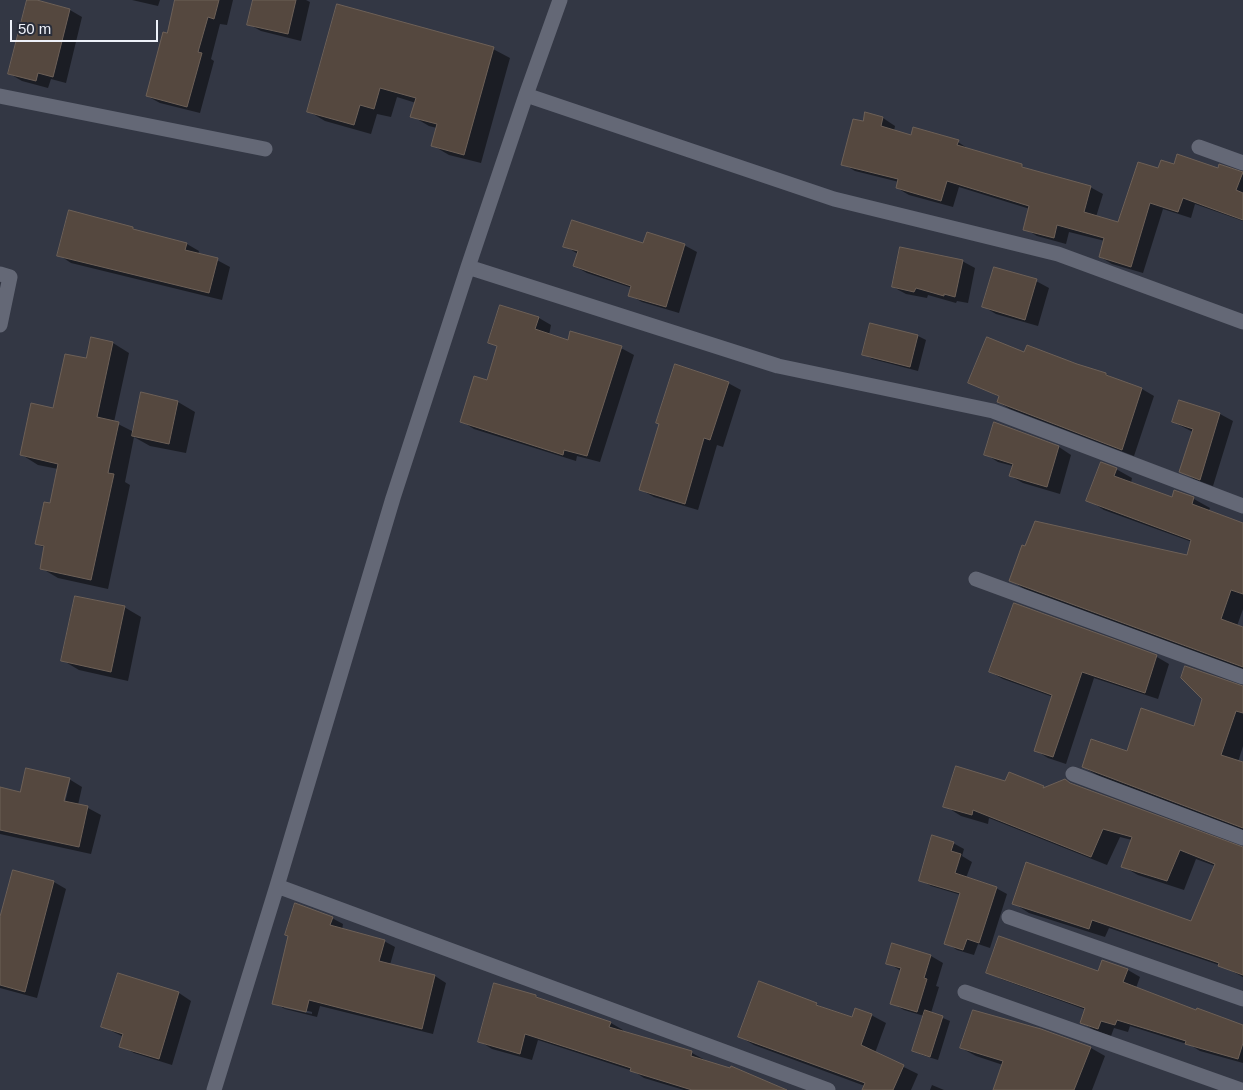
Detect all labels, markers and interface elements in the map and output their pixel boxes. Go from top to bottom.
scale bar [12,10,160,42]
text: 50 m [18,20,51,37]

